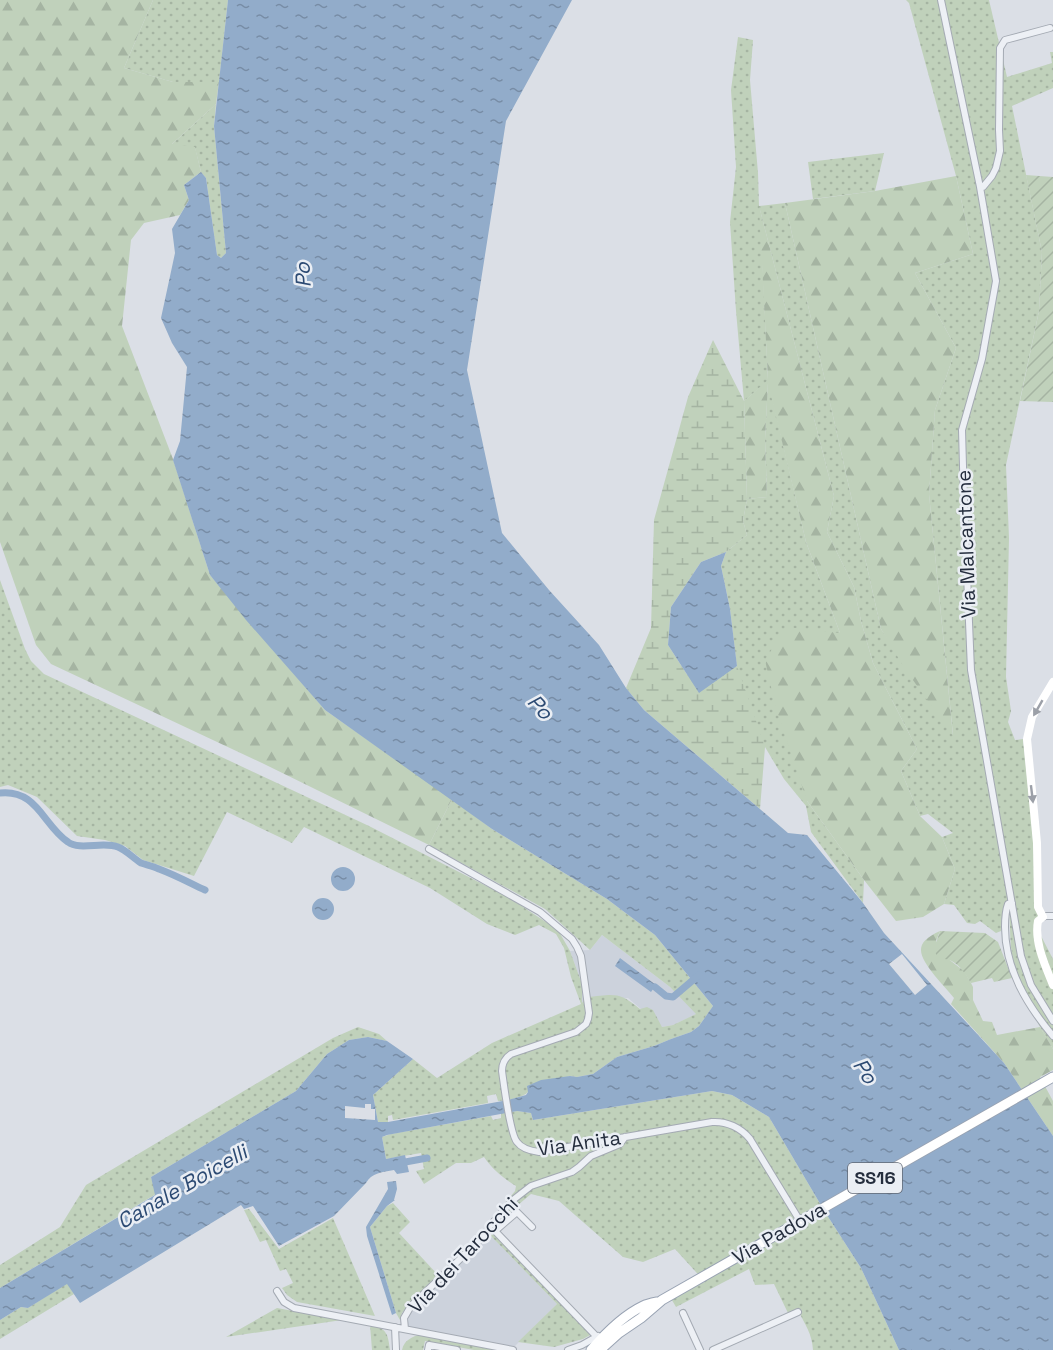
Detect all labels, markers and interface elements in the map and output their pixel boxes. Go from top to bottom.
water label: Po [288,261,317,288]
street label: Via Malcantone [950,469,982,619]
water label: Po [522,688,560,726]
one-way arrow [1032,700,1043,716]
one-way arrow [1028,784,1037,803]
water label: Po [847,1053,884,1090]
street label: Via Anita [536,1124,622,1162]
water label: Canale Boicelli [112,1137,254,1235]
road number: SS16 [848,1163,902,1193]
street label: Via dei Tarocchi [402,1191,524,1319]
street label: Via Padova [728,1196,830,1270]

